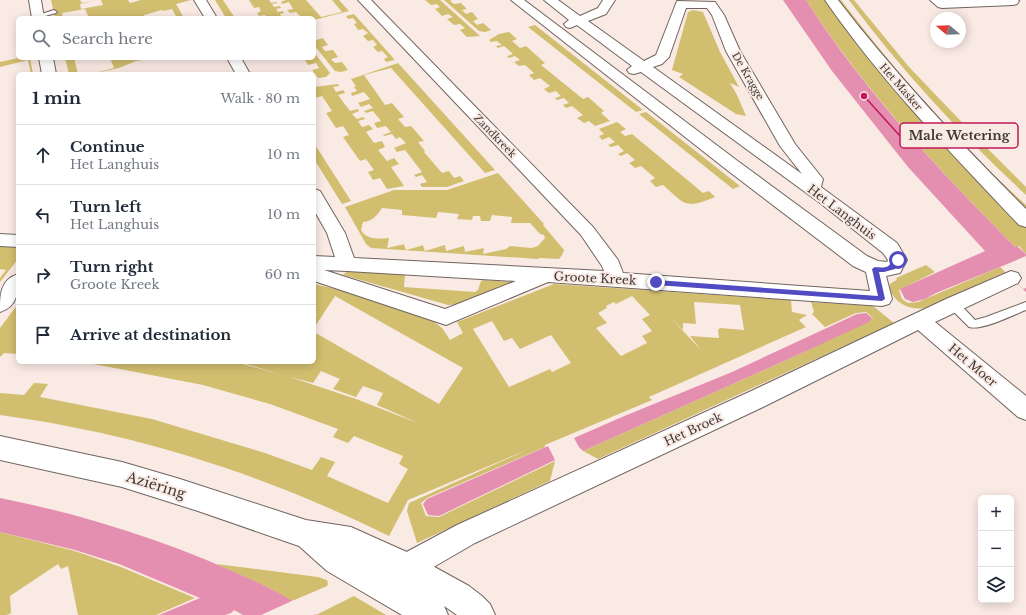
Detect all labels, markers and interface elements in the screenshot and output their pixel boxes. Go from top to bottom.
north arrow [930,12,966,48]
search box [16,16,316,60]
icon: search [30,27,52,49]
text: Search here [62,29,153,48]
street label: De Kragge [729,50,767,103]
street label: Het Masker [877,61,925,114]
text: 1 min [32,88,81,109]
text: Walk · 80 m [221,90,300,107]
street label: Zandkreek [471,112,519,161]
callout: Male Wetering [900,123,1018,148]
text: Male Wetering [908,127,1011,144]
text: Continue [70,137,145,156]
icon: ahead [32,144,54,166]
text: 10 m [267,146,300,163]
text: Het Langhuis [70,156,159,173]
street label: Het Langhuis [805,181,879,243]
text: Turn left [70,197,141,216]
icon: left [32,204,54,226]
text: 10 m [267,206,300,223]
text: Het Langhuis [70,216,159,233]
route start [889,251,907,269]
text: Turn right [70,257,153,276]
icon: right [32,264,54,286]
text: 60 m [265,266,300,283]
street label: Groote Kreek [553,268,637,288]
route end [647,273,665,291]
text: Groote Kreek [70,276,160,293]
icon: arrive [32,324,54,346]
text: Arrive at destination [70,325,231,344]
street label: Het Moer [946,340,1001,390]
street label: Het Broek [661,409,725,449]
street label: Aziëring [123,467,188,503]
map controls [978,495,1014,603]
button: + [978,495,1014,531]
button: − [978,531,1014,567]
button: layers [978,567,1014,603]

